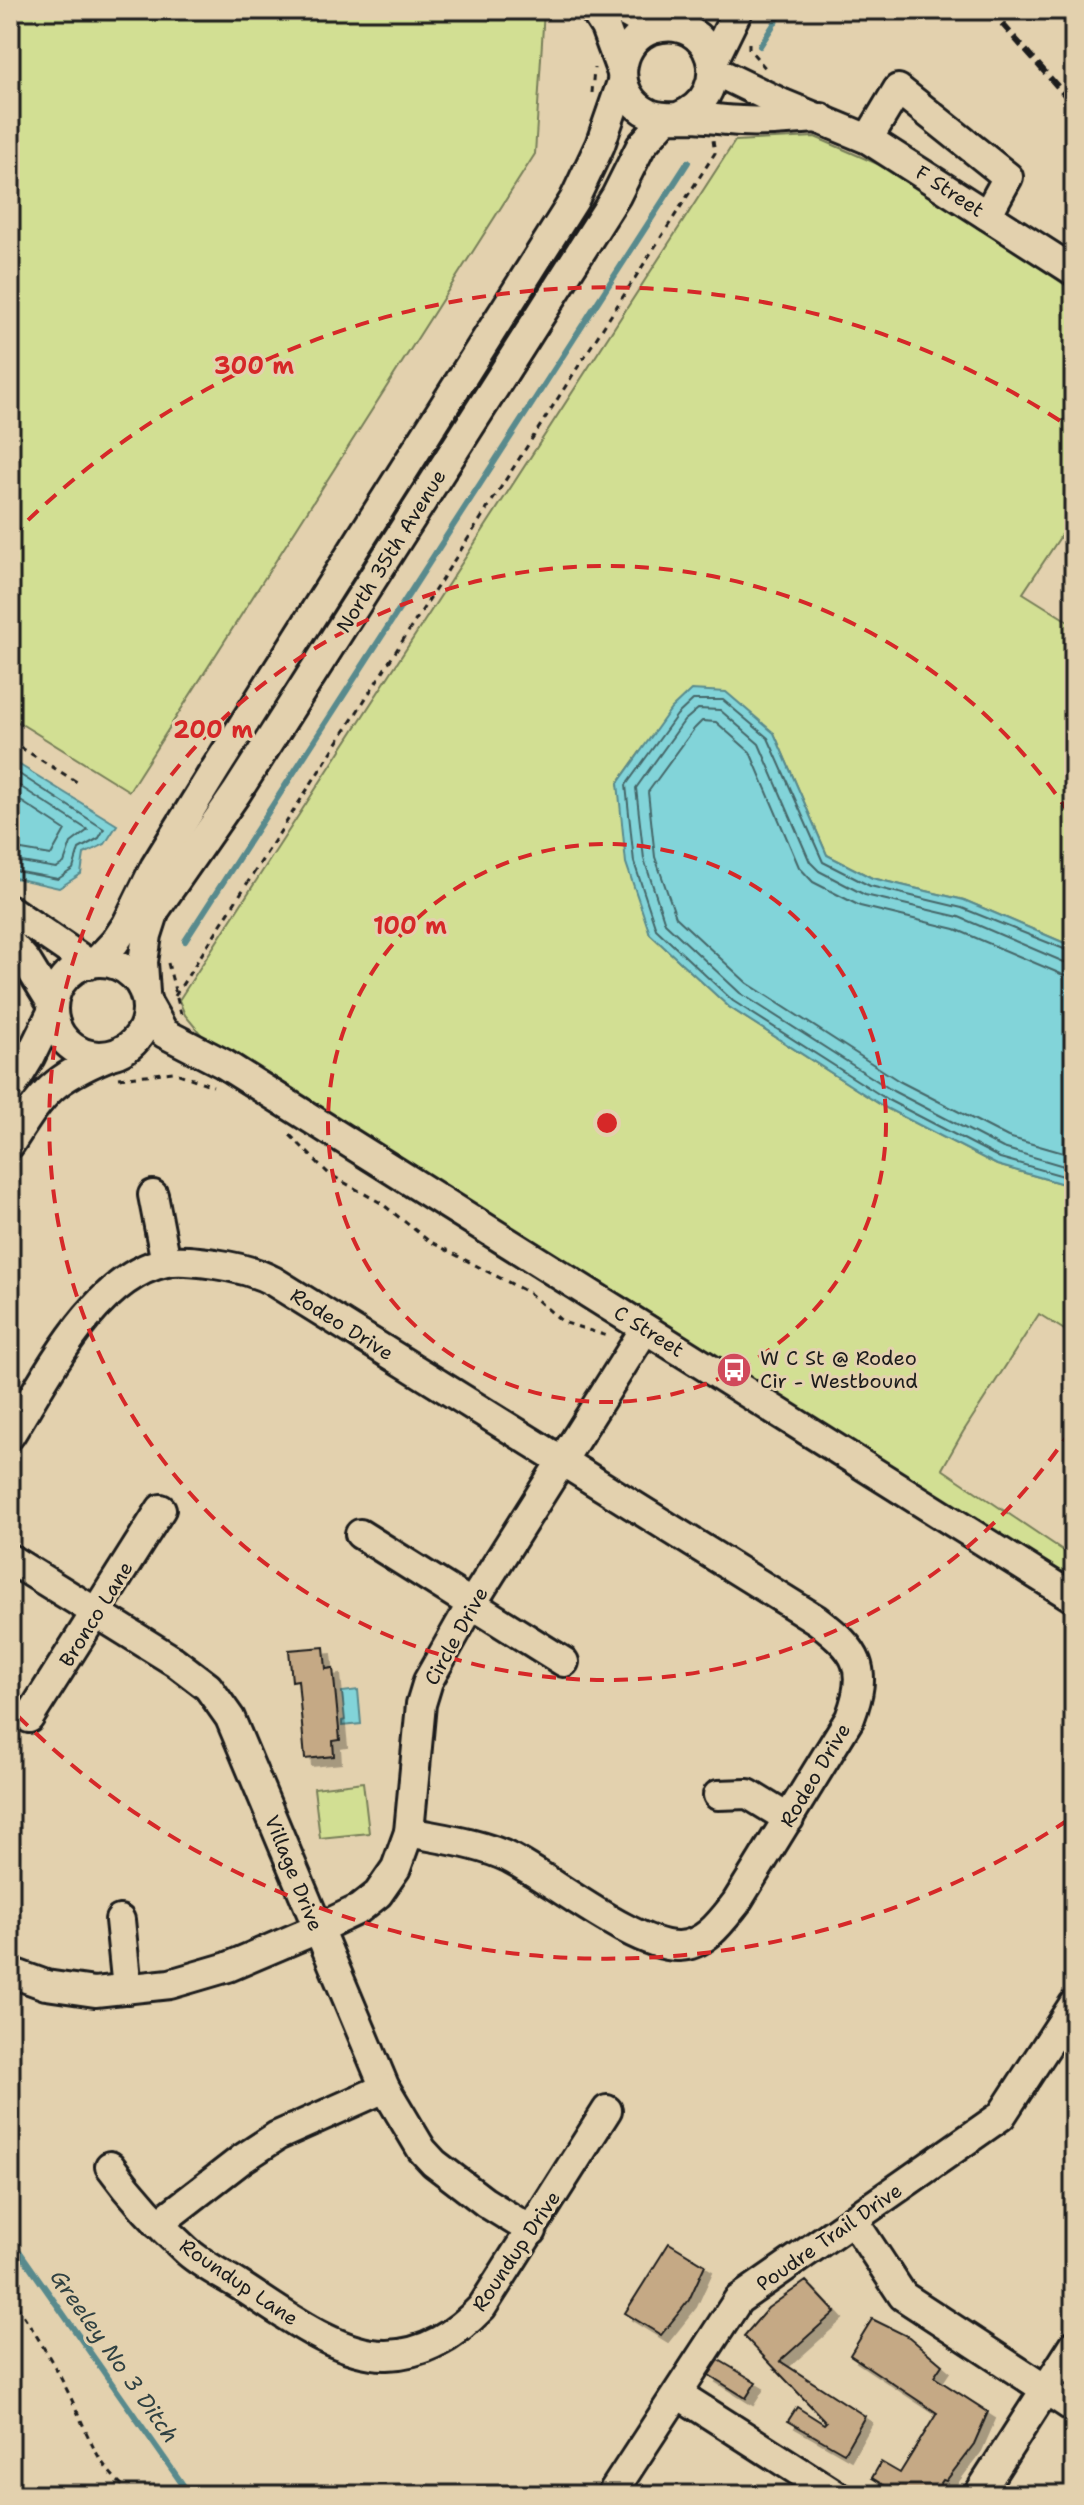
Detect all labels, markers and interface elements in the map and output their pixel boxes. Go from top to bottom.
street label: F Street [911,159,989,223]
text: 300 m [214,350,294,382]
street label: North 35th Avenue [330,465,452,637]
text: 200 m [173,714,253,746]
text: 100 m [373,910,447,942]
centre of rings [593,1109,621,1137]
street label: Rodeo Drive [286,1282,398,1366]
street label: C Street [609,1299,689,1363]
place label: W C St @ Rodeo Cir - Westbound [760,1345,918,1394]
bus stop icon: W C St @ Rodeo Cir - Westbound [715,1351,753,1389]
street label: Bronco Lane [53,1556,139,1672]
street label: Circle Drive [418,1582,494,1690]
street label: Rodeo Drive [774,1718,856,1832]
street label: Village Drive [259,1811,329,1935]
street label: Poudre Trail Drive [751,2177,907,2297]
street label: Roundup Drive [466,2186,566,2316]
street label: Roundup Lane [175,2233,303,2331]
water label: Greeley No 3 Ditch [44,2264,185,2449]

